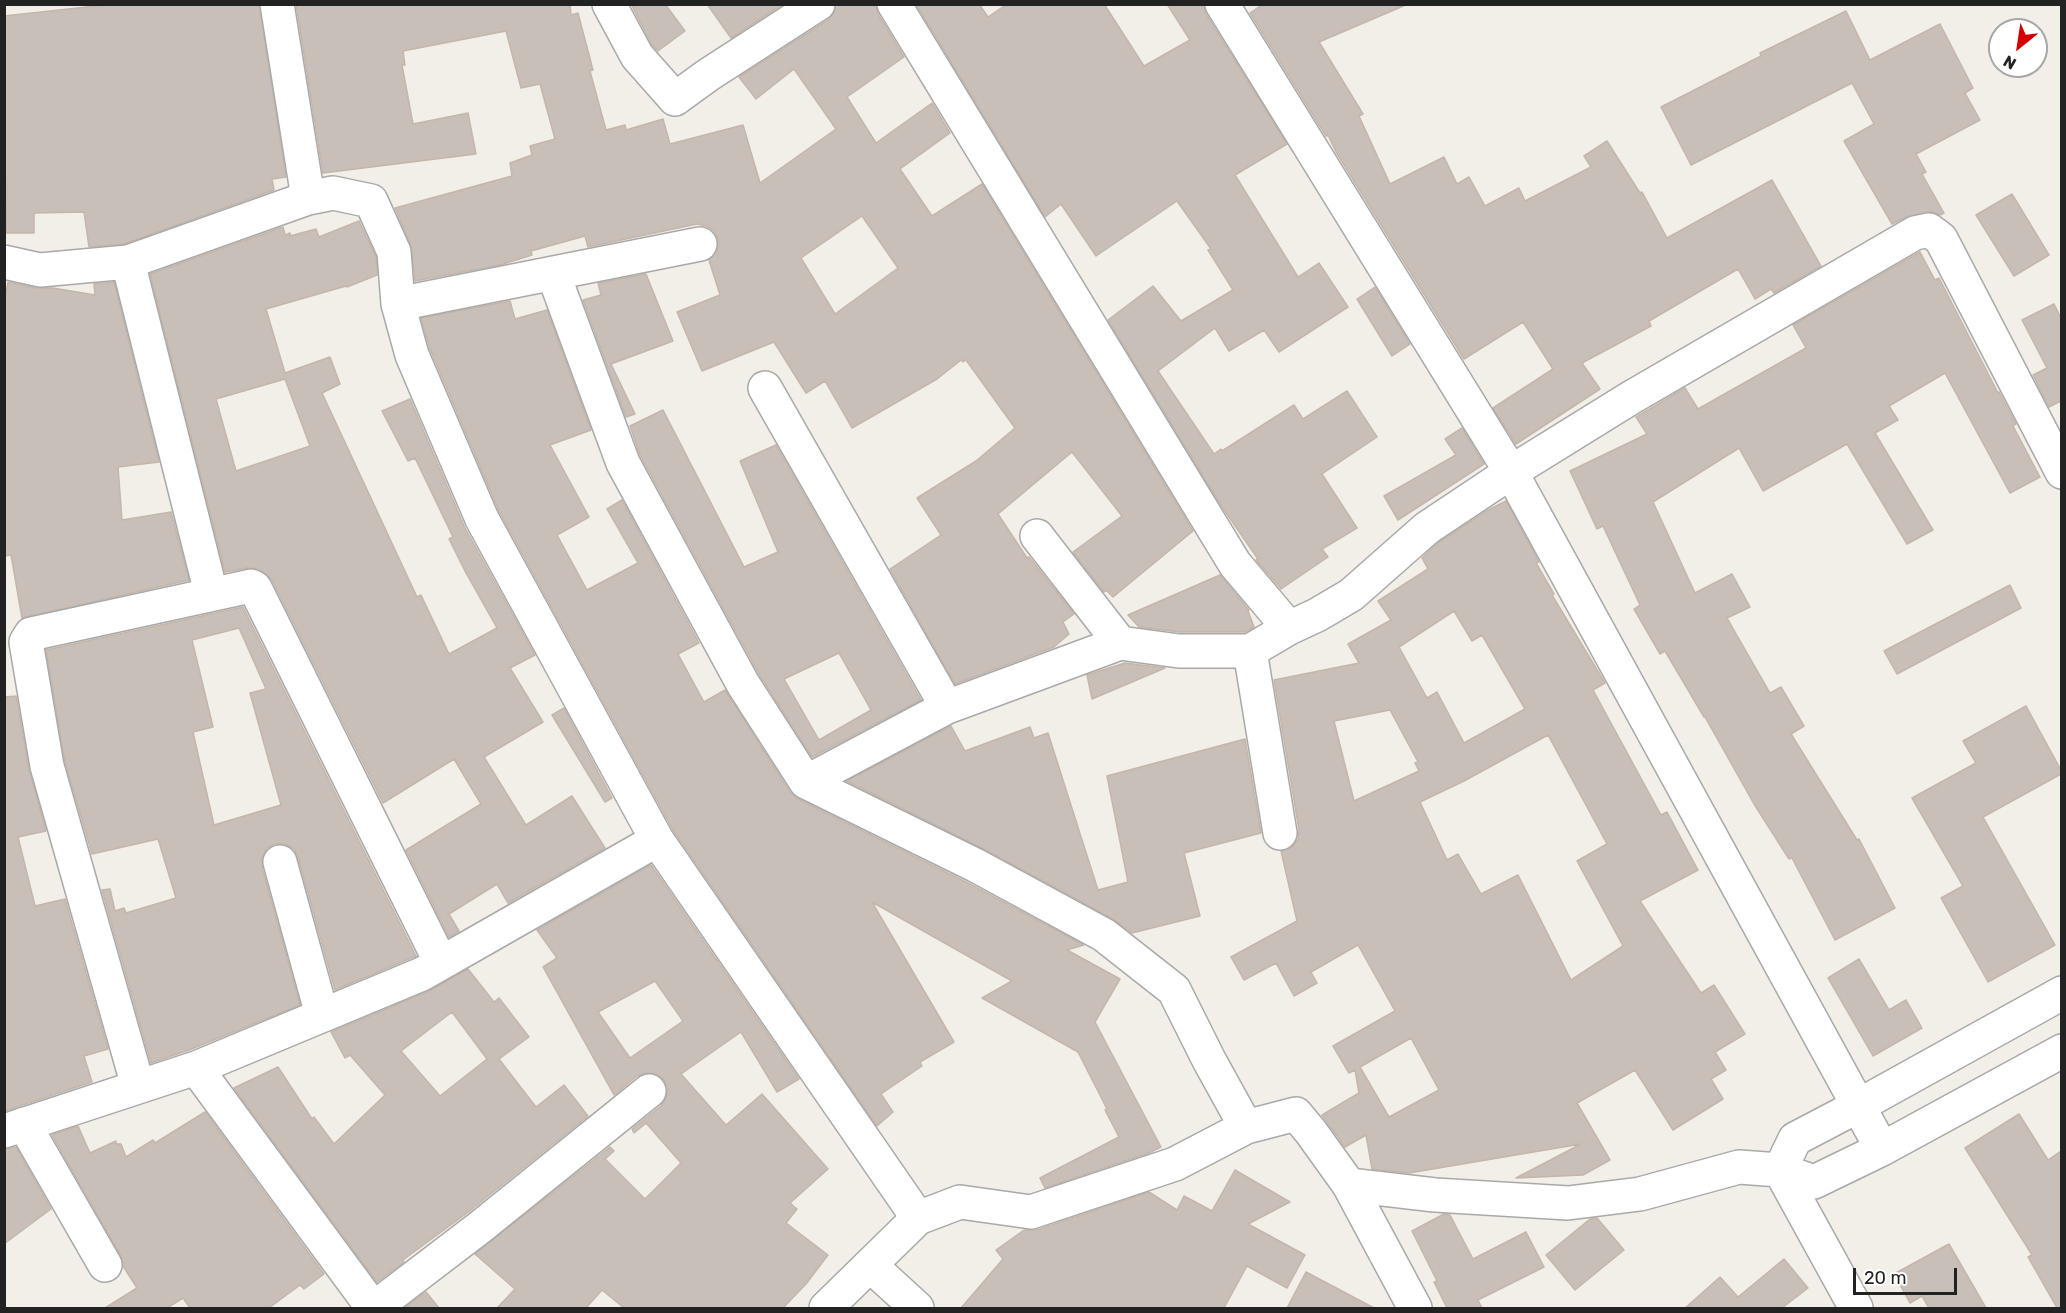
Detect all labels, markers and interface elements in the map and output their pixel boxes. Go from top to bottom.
north arrow [1988,18,2048,78]
text: N [2000,51,2019,73]
scale bar [1856,1256,1960,1294]
text: 20 m [1864,1267,1906,1289]

